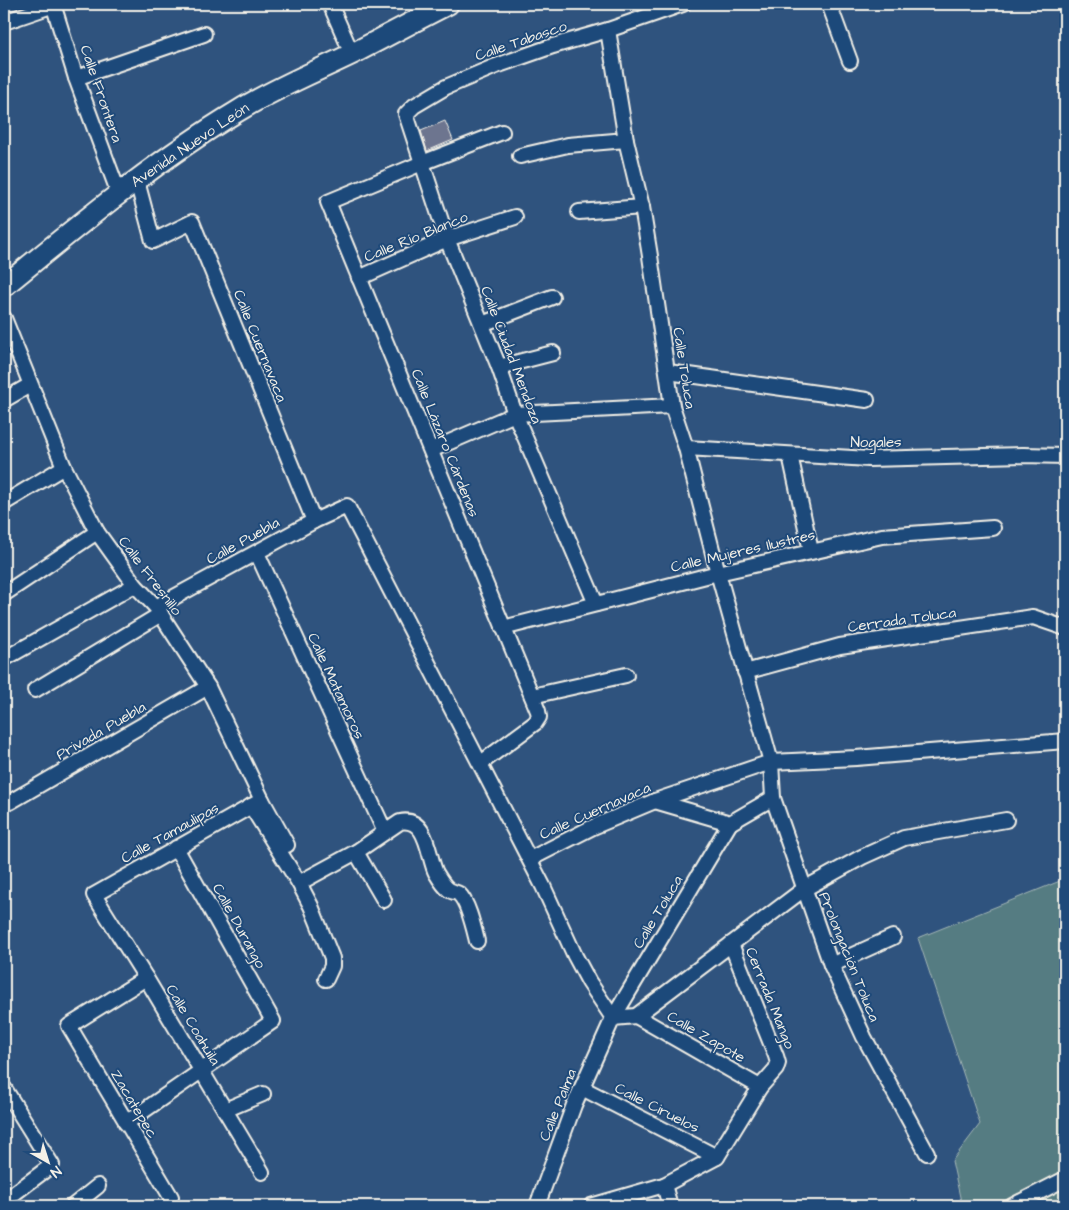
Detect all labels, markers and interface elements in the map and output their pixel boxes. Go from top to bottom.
street label: Calle Tabasco [472,15,570,66]
street label: Calle Frontera [75,42,128,146]
street label: Avenida Nuevo León [127,97,254,192]
street label: Calle Río Blanco [361,206,472,267]
street label: Calle Ciudad Mendoza [475,283,547,427]
street label: Calle Cuernavaca [228,287,292,406]
street label: Calle Toluca [667,326,701,410]
street label: Calle Lázaro Cárdenas [406,366,484,521]
street label: Nogales [850,432,902,454]
street label: Calle Puebla [203,512,284,570]
street label: Calle Mujeres Ilustres [669,524,818,578]
street label: Calle Fresnillo [113,532,187,620]
street label: Cerrada Toluca [846,602,958,638]
street label: Calle Matamoros [302,629,370,743]
street label: Privada Puebla [52,697,150,765]
street label: Calle Cuernavaca [536,777,654,845]
street label: Calle Tamaulipas [117,797,223,869]
street label: Calle Toluca [628,871,688,953]
street label: Calle Durango [206,880,271,973]
street label: Prolongación Toluca [812,889,885,1026]
street label: Cerrada Mango [739,944,800,1053]
street label: Calle Coahuila [161,981,226,1070]
street label: Calle Zapote [663,1006,749,1068]
street label: Zacatepec [105,1066,163,1143]
street label: Calle Palma [534,1066,582,1144]
street label: Calle Ciruelos [611,1078,703,1139]
north arrow [22,1138,72,1188]
text: N [46,1161,65,1182]

